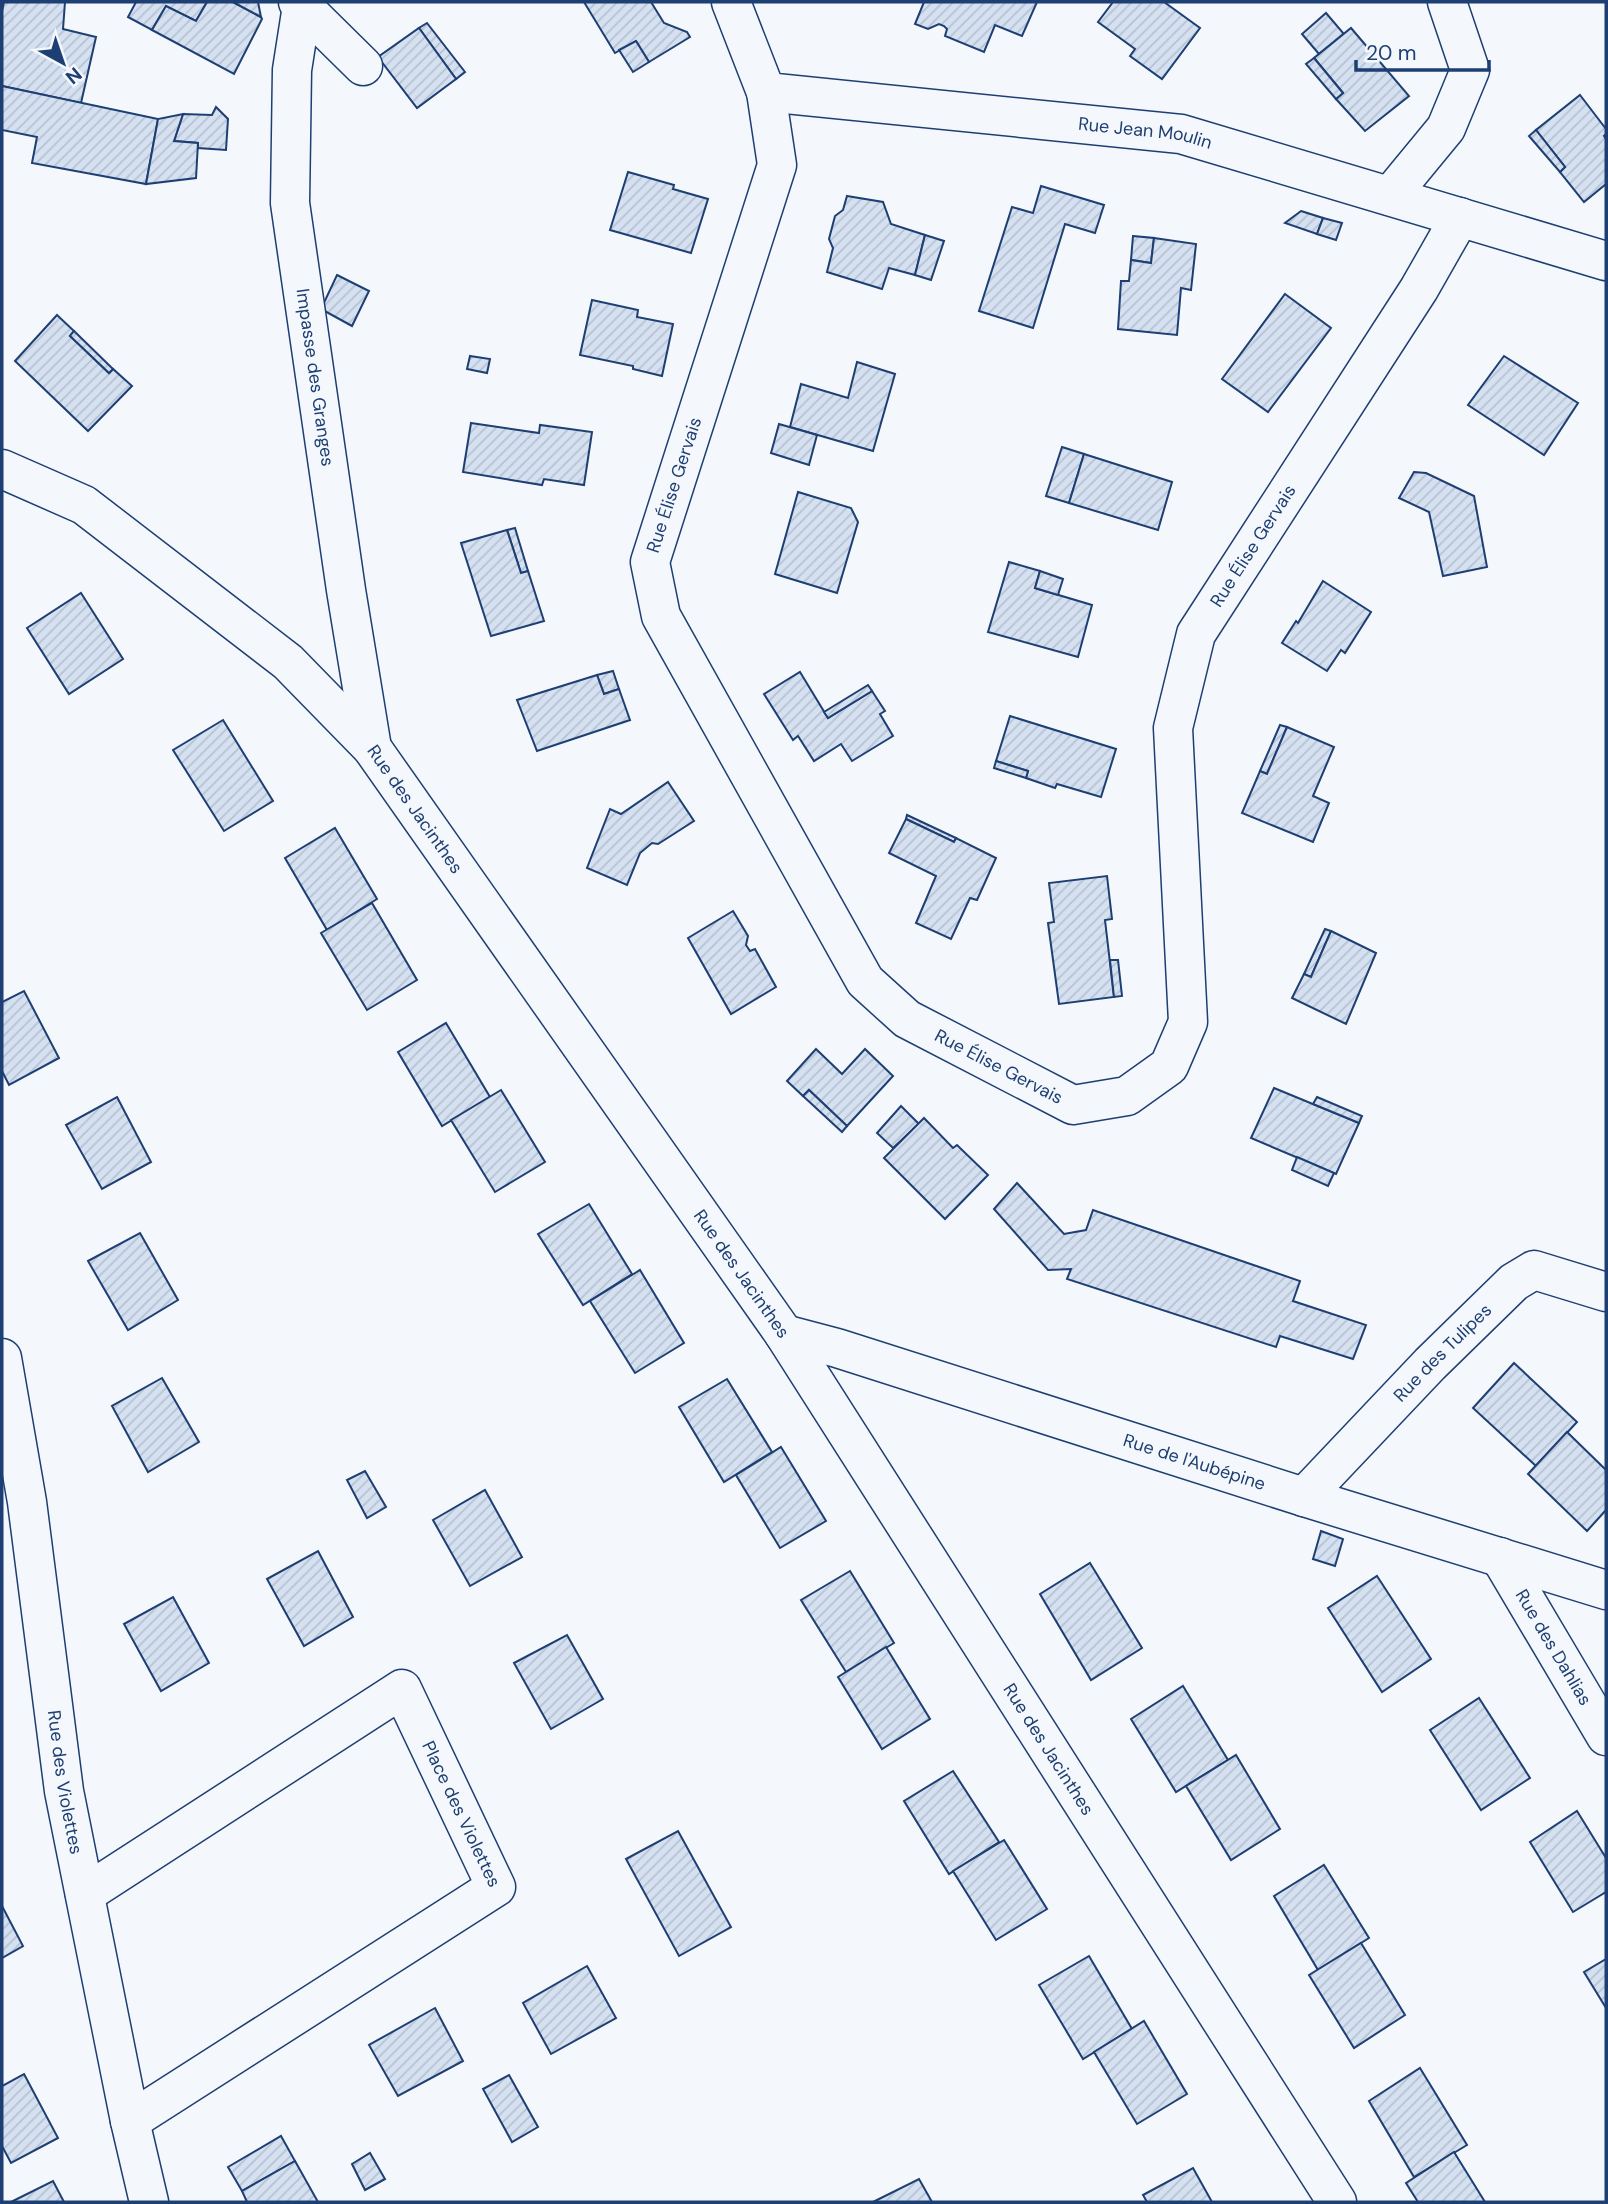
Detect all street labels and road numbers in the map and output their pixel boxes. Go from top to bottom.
street label: Rue Jean Moulin [1077,112,1215,155]
street label: Impasse des Granges [291,287,340,468]
street label: Rue Élise Gervais [641,414,707,556]
street label: Rue Élise Gervais [1205,480,1302,612]
street label: Rue des Jacinthes [362,740,469,878]
street label: Rue Élise Gervais [931,1023,1067,1110]
street label: Rue des Jacinthes [688,1205,795,1343]
street label: Rue des Tulipes [1388,1298,1497,1407]
street label: Rue de l'Aubépine [1120,1428,1269,1496]
street label: Rue des Dahlias [1510,1585,1597,1710]
street label: Rue des Jacinthes [998,1679,1100,1820]
street label: Rue des Violettes [42,1709,88,1856]
street label: Place des Violettes [416,1737,506,1891]

